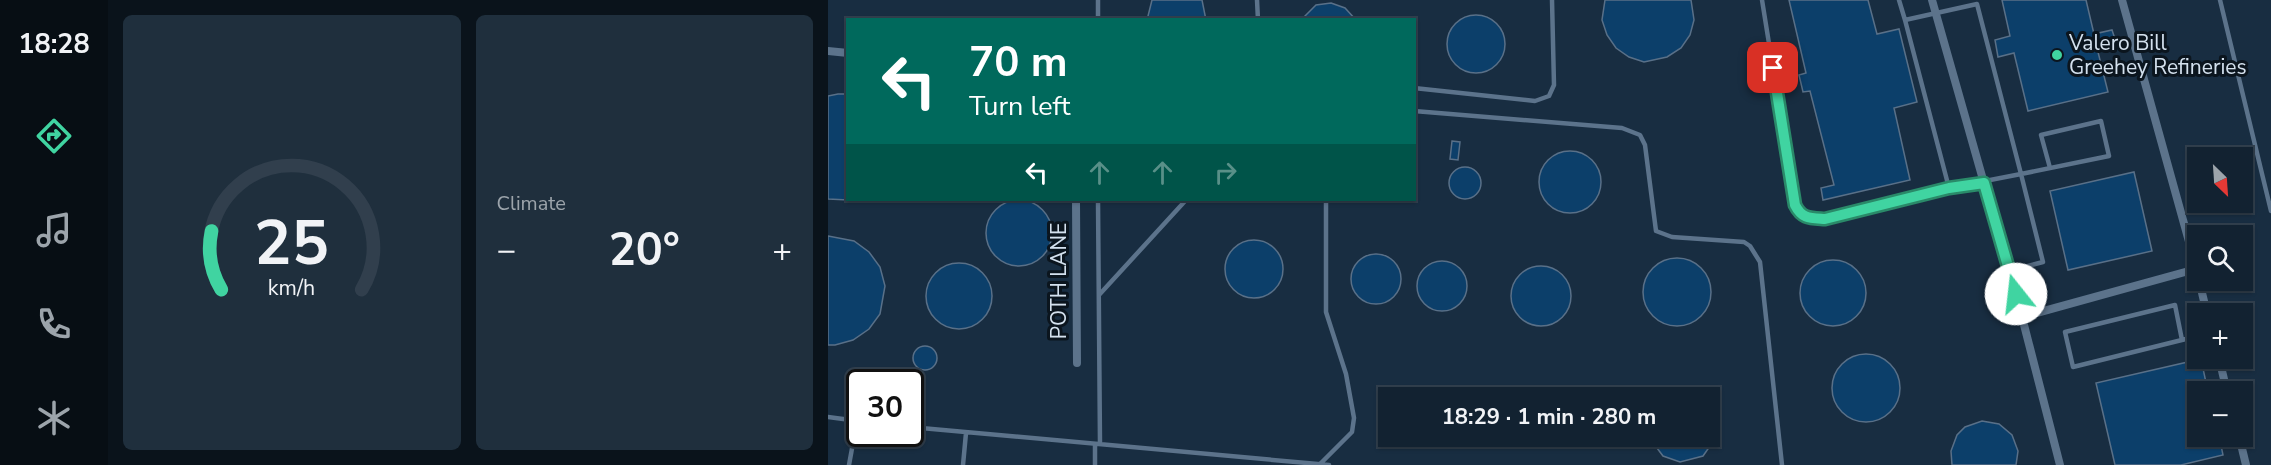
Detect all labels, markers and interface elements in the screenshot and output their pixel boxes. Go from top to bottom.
text: 18:28 [18,26,90,63]
place label: Valero Bill Greehey Refineries [2068,29,2247,81]
text: 70 m [969,34,1068,91]
icon: left [870,42,948,120]
pin [1747,42,1798,93]
marker: Valero Bill Greehey Refineries [2050,48,2064,62]
icon: arrive [1756,51,1789,84]
text: Turn left [969,88,1070,125]
icon: directions [33,115,75,157]
north arrow [2187,147,2253,213]
map controls [2187,147,2253,447]
icon: left [1020,156,1053,189]
icon: ahead [1083,156,1116,189]
icon: ahead [1146,156,1179,189]
icon: right [1209,156,1242,189]
text: Climate [497,190,566,217]
text: 25 [254,201,329,286]
icon: music [33,209,75,251]
text: 20° [609,220,680,281]
street label: POTH LANE [1045,223,1073,339]
button: search [2187,225,2253,291]
text: − [497,228,516,273]
text: + [772,228,792,273]
position arrow [1984,262,2048,326]
text: km/h [268,273,315,303]
icon: phone [33,303,75,345]
button: + [2187,303,2253,369]
speed limit sign: 30 [846,369,924,447]
button: − [2187,381,2253,447]
icon: climate [33,397,75,439]
text: 18:29 · 1 min · 280 m [1442,402,1656,432]

